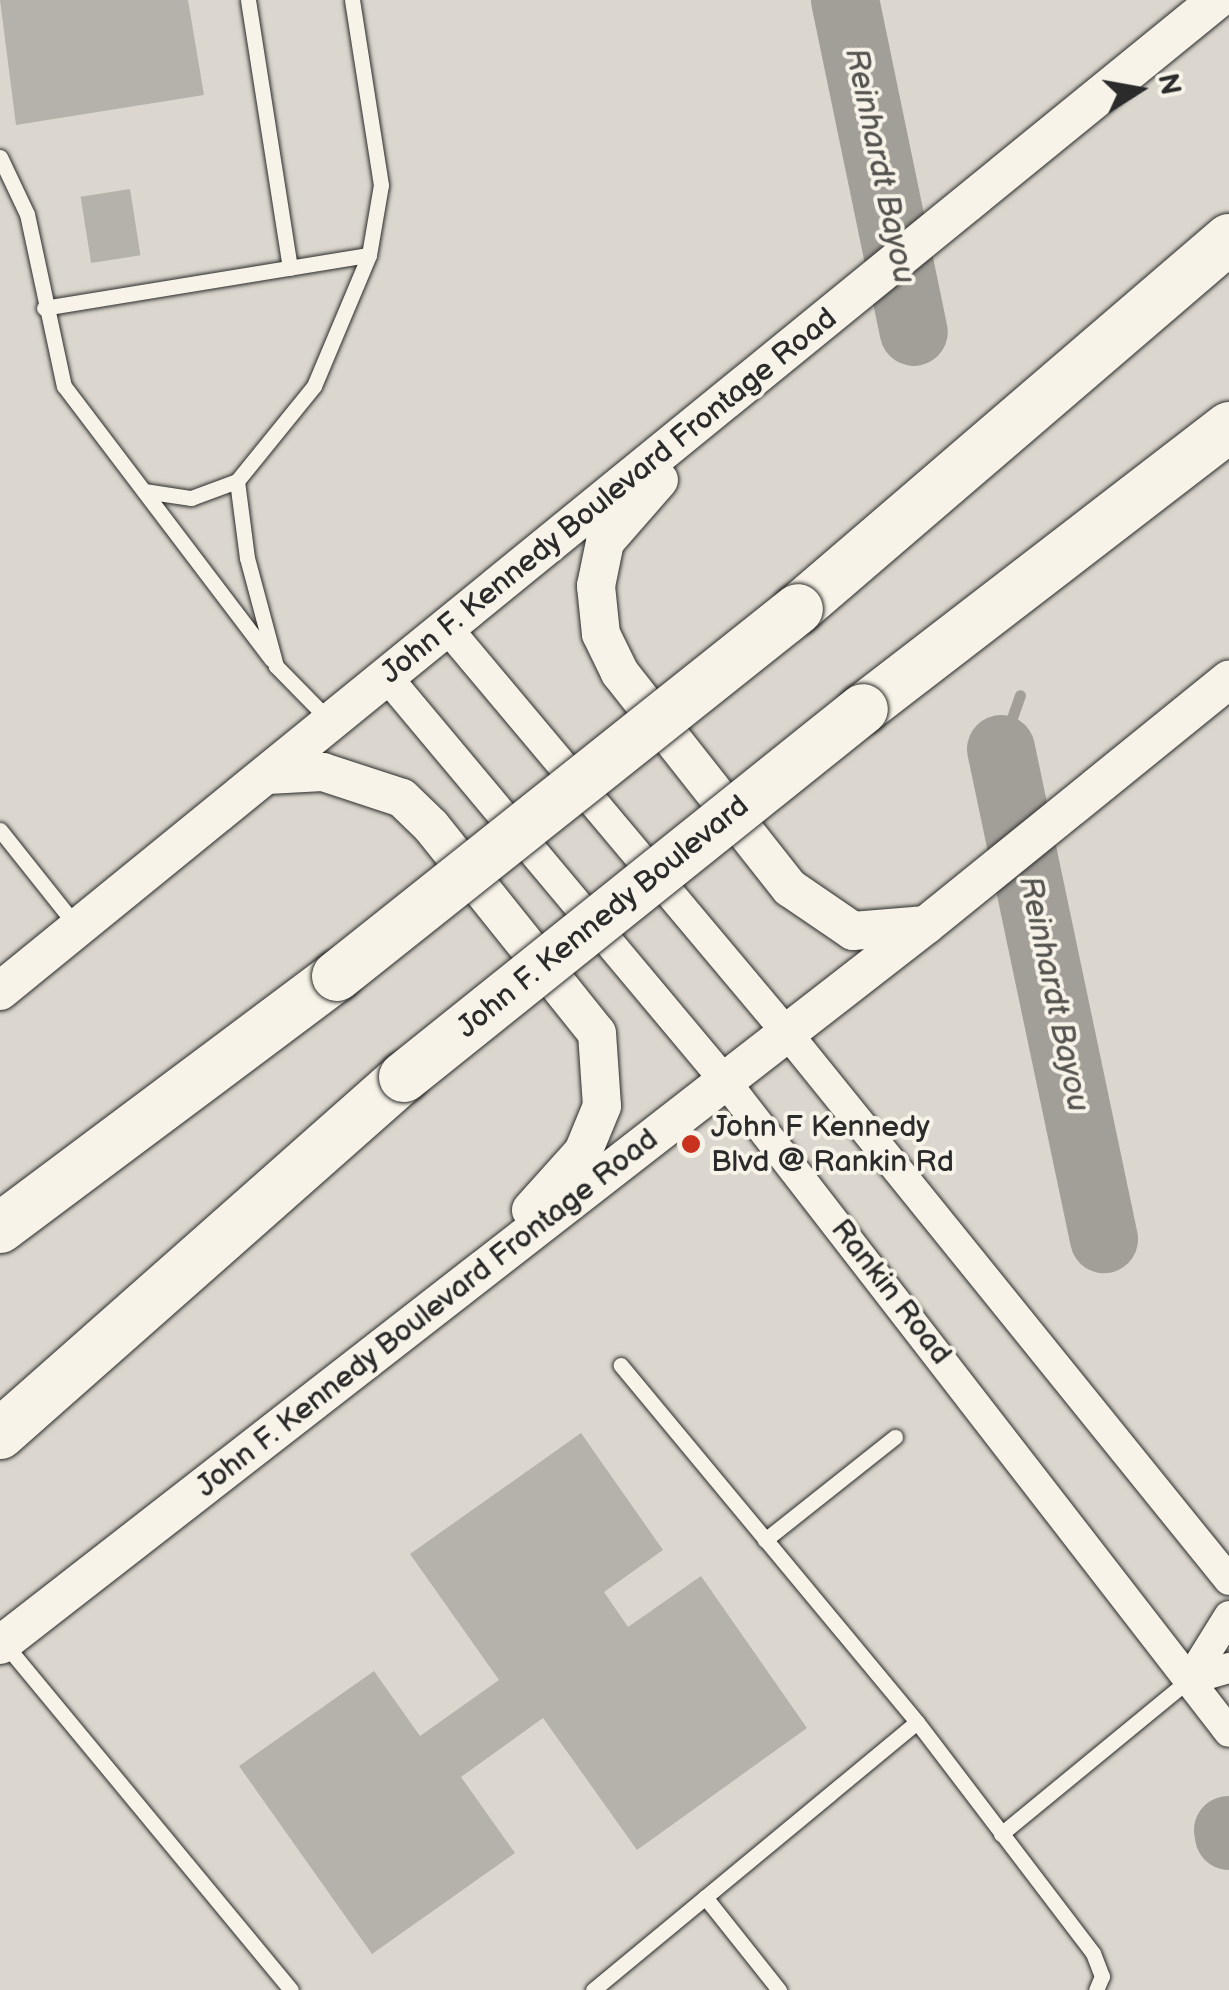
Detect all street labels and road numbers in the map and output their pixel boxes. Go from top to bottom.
street label: John F. Kennedy Boulevard Frontage Road [373,300,845,692]
street label: John F. Kennedy Boulevard [449,788,757,1046]
street label: John F. Kennedy Boulevard Frontage Road [188,1121,666,1505]
street label: Rankin Road [823,1212,959,1372]

